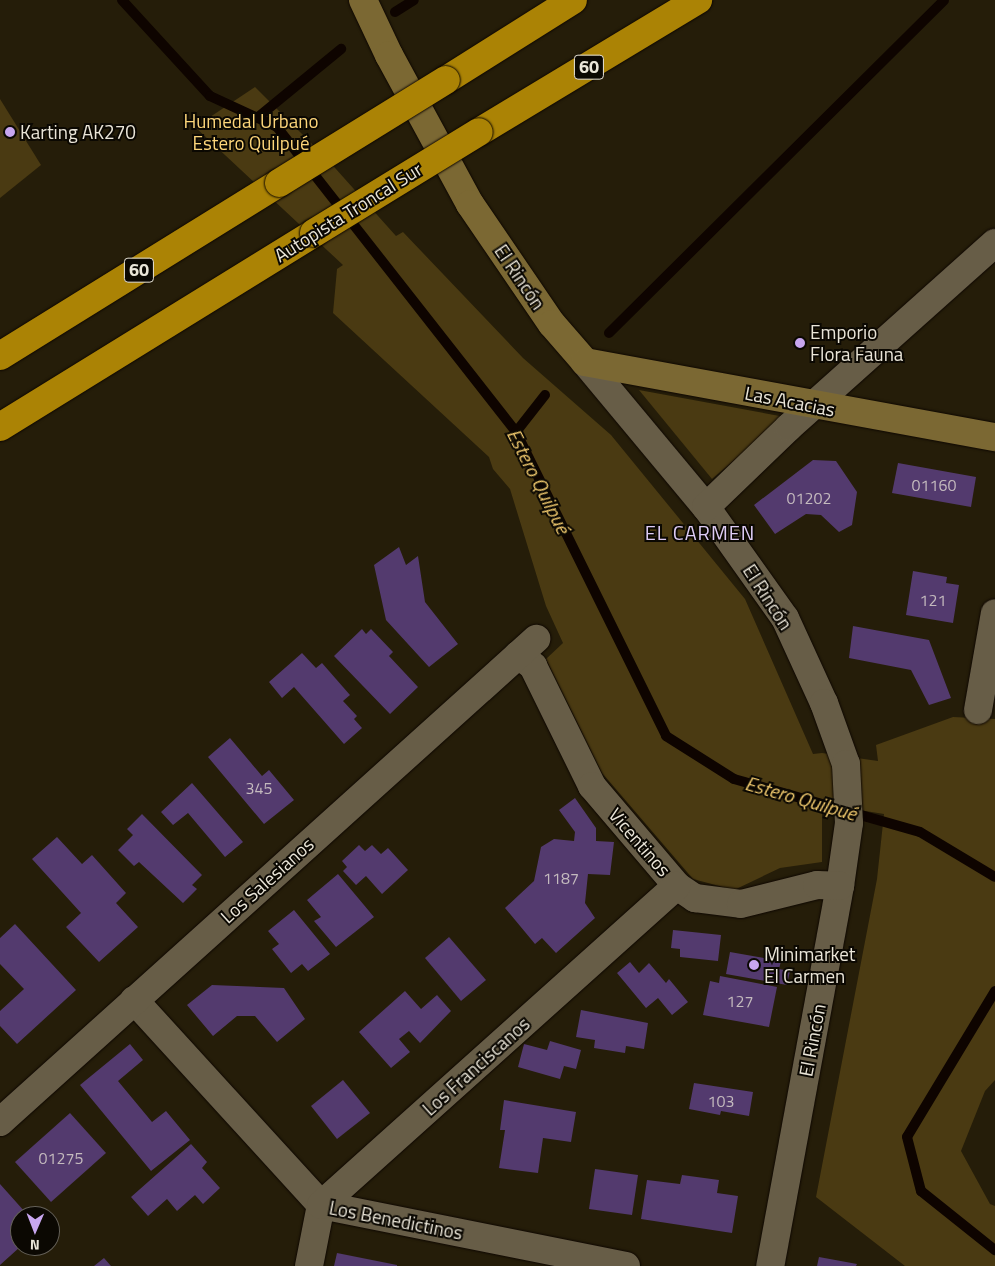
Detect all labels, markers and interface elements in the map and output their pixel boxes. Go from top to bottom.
road number: 60 [573,52,605,82]
park label: Humedal Urbano Estero Quilpué [183,110,319,154]
place label: Karting AK270 [20,121,136,143]
marker: Karting AK270 [4,126,16,138]
street label: Autopista Troncal Sur [270,157,426,267]
street label: El Rincón [490,240,550,314]
road number: 60 [123,254,155,286]
place label: Emporio Flora Fauna [810,321,903,365]
marker: Emporio Flora Fauna [794,337,806,349]
street label: Las Acacias [743,381,837,421]
water label: Estero Quilpué [502,424,576,538]
house number: 01160 [912,475,956,495]
house number: 01202 [787,488,831,508]
district label: EL CARMEN [644,520,756,544]
street label: El Rincón [738,560,798,634]
house number: 121 [920,590,946,610]
water label: Estero Quilpué [743,771,859,825]
house number: 345 [246,778,272,798]
street label: Vicentinos [604,803,676,881]
street label: Los Salesianos [216,832,318,928]
house number: 1187 [543,868,579,888]
place label: Minimarket El Carmen [764,943,856,987]
marker: Minimarket El Carmen [748,959,760,971]
house number: 127 [727,991,753,1011]
street label: El Rincón [794,1002,830,1078]
street label: Los Franciscanos [418,1012,534,1120]
house number: 103 [708,1091,734,1111]
house number: 01275 [39,1148,83,1168]
street label: Los Benedictinos [327,1196,465,1244]
north arrow [10,1206,60,1256]
text: N [30,1235,40,1256]

